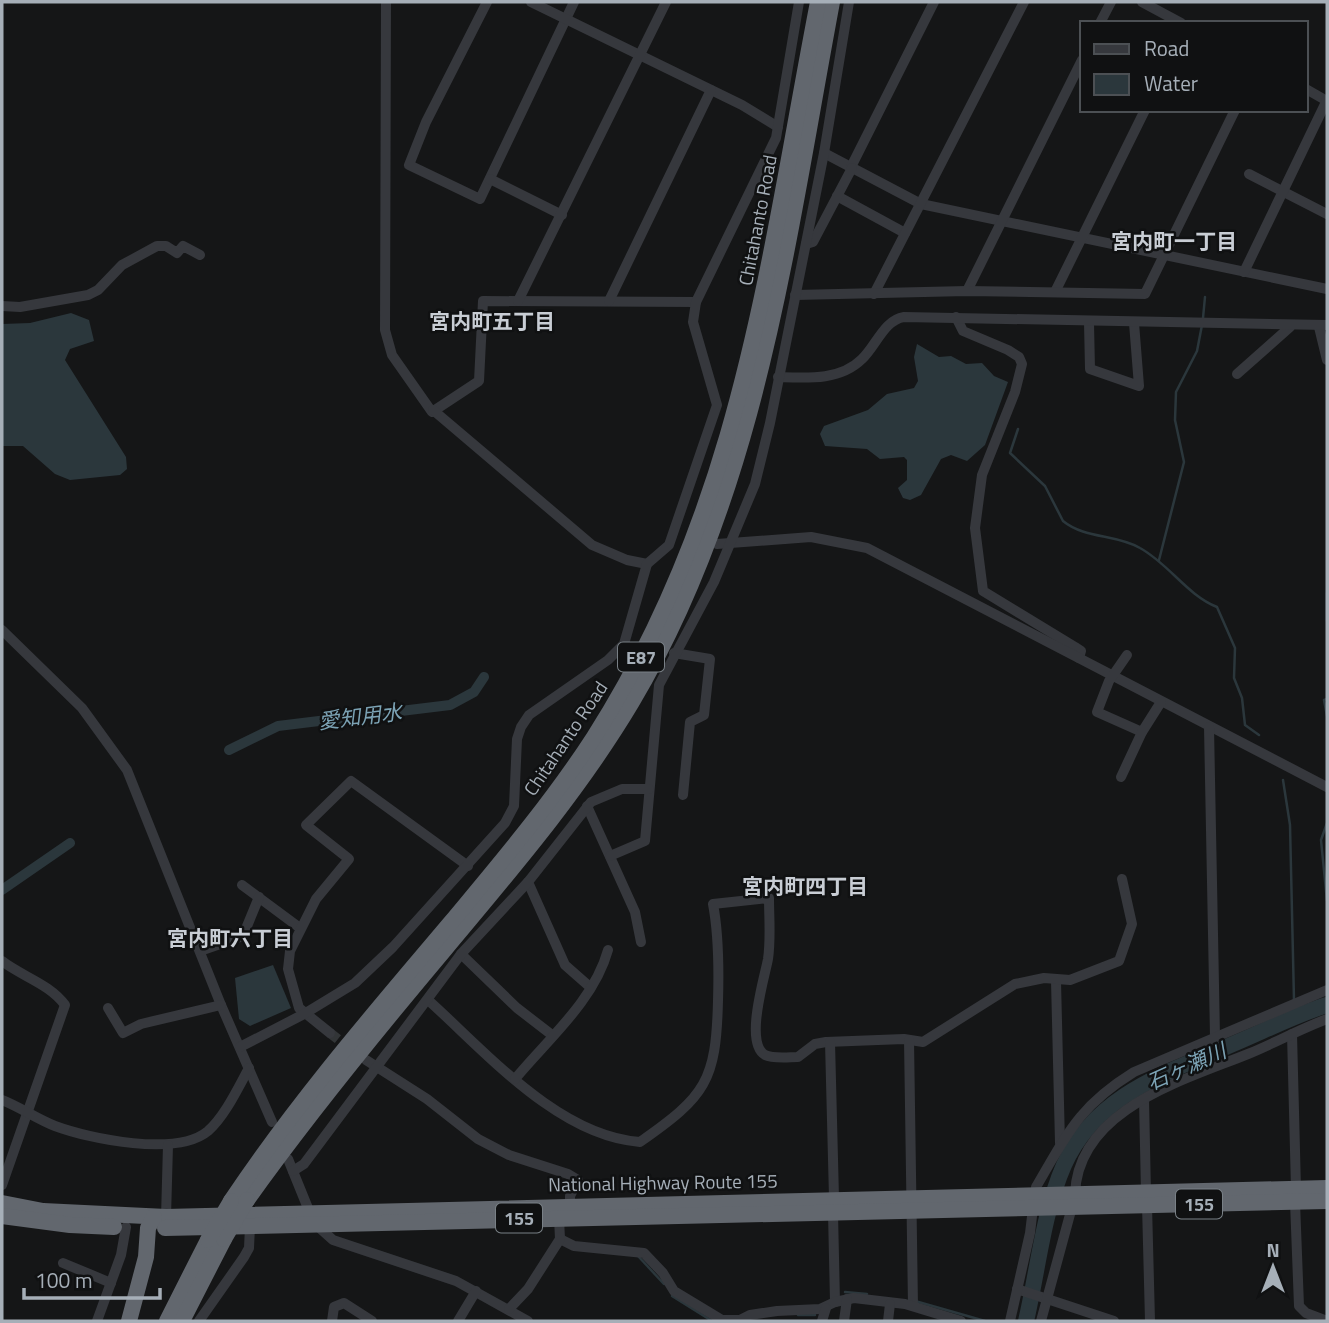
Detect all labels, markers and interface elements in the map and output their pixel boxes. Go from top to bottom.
legend [1080,21,1308,112]
text: Road [1144,32,1189,64]
text: Water [1144,67,1198,99]
street label: Chitahanto Road [730,152,784,288]
district label: 宮内町一丁目 [1111,225,1237,257]
district label: 宮内町五丁目 [429,305,555,337]
road number: E87 [618,642,664,672]
street label: Chitahanto Road [516,675,614,801]
water label: 愛知用水 [316,695,406,737]
district label: 宮内町四丁目 [742,870,868,902]
district label: 宮内町六丁目 [167,922,293,954]
water label: 石ヶ瀬川 [1141,1033,1233,1098]
street label: National Highway Route 155 [548,1165,778,1199]
road number: 155 [1176,1190,1222,1218]
road number: 155 [496,1204,542,1232]
north arrow [1238,1232,1308,1302]
text: N [1266,1235,1280,1264]
scale bar [24,1256,161,1300]
text: 100 m [35,1264,92,1296]

